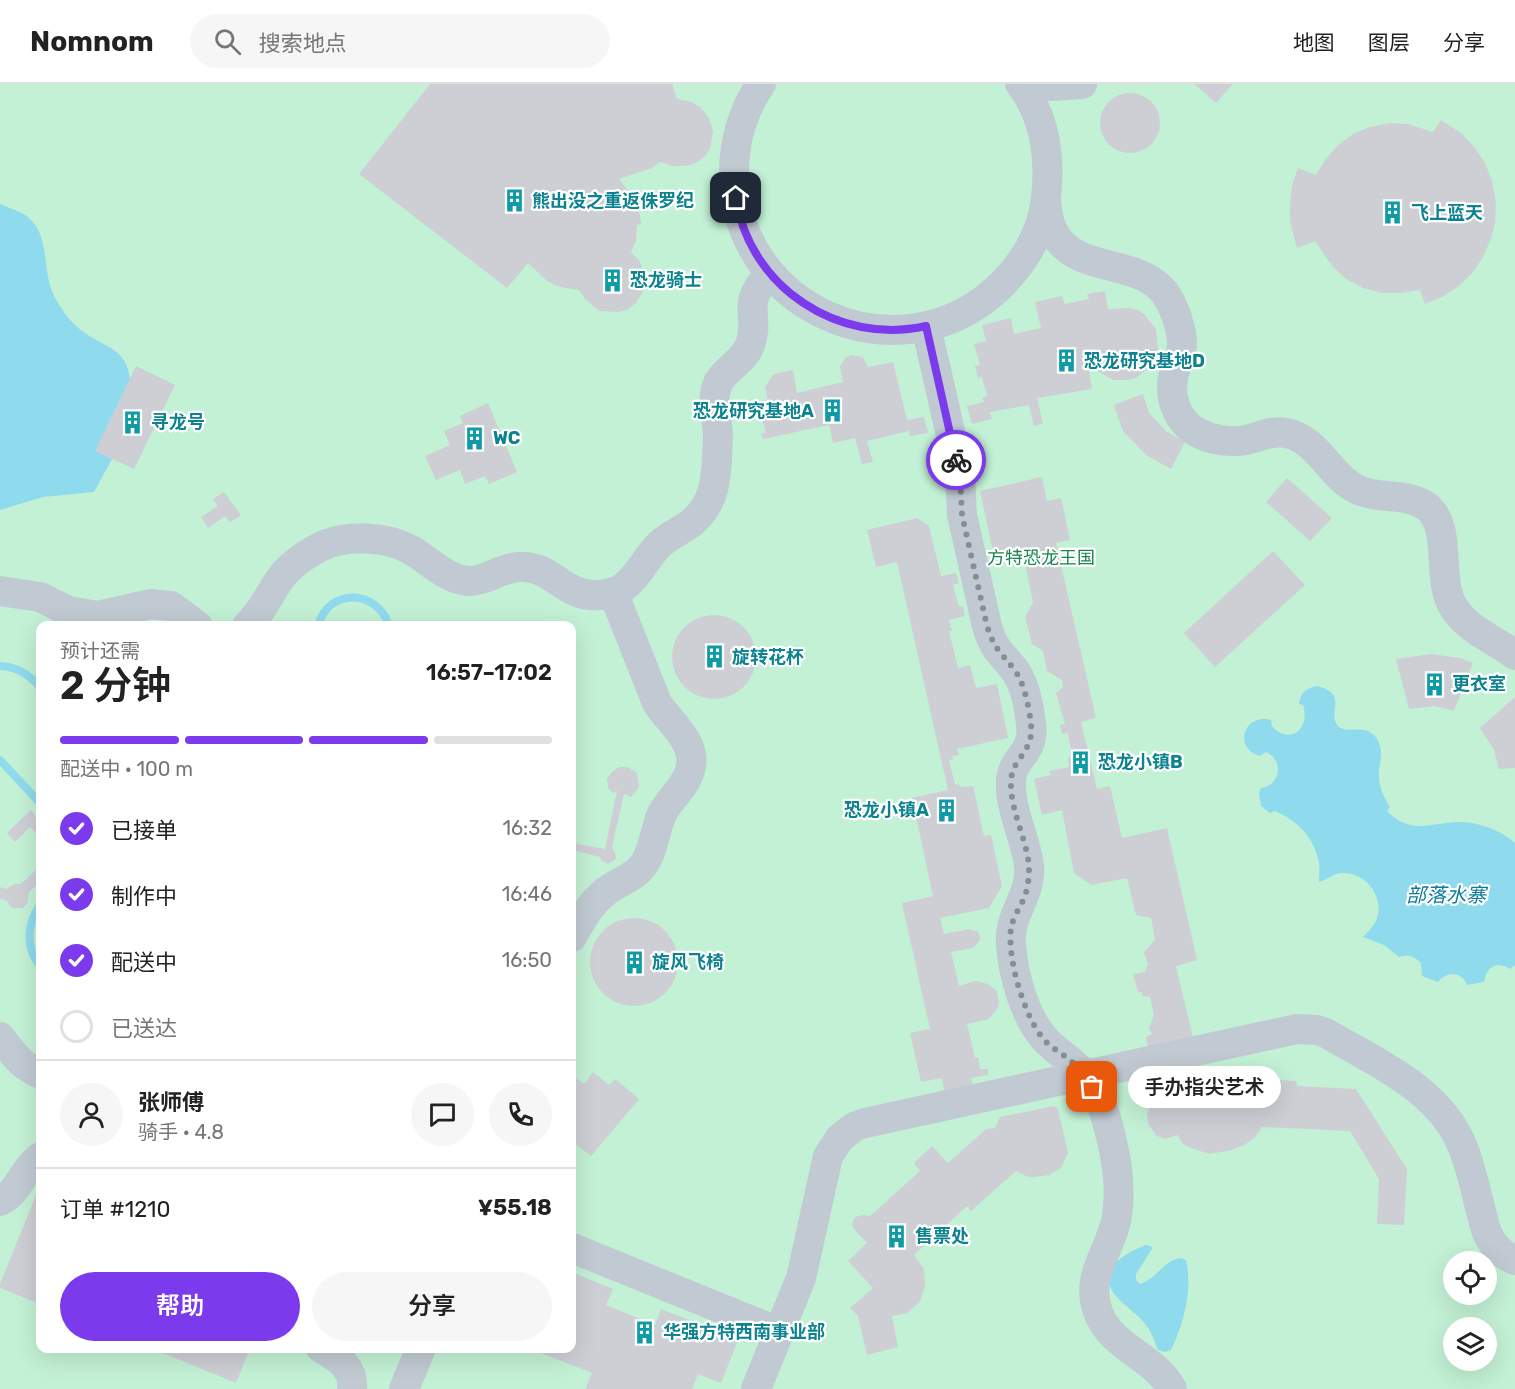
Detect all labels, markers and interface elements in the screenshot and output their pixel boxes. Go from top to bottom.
search box [190,14,610,68]
text: Nomnom [30,25,154,58]
icon: search [211,25,244,58]
text: 搜索地点 [259,30,347,57]
text: 地图 [1293,30,1335,55]
text: 图层 [1368,30,1410,55]
text: 分享 [1443,30,1485,55]
pin [710,172,761,223]
icon: home [719,181,752,214]
building icon: 熊出没之重返侏罗纪 [501,188,527,214]
place label: 熊出没之重返侏罗纪 [532,190,694,212]
building icon: 飞上蓝天 [1380,200,1406,226]
place label: 飞上蓝天 [1411,202,1483,224]
building icon: 恐龙骑士 [599,267,625,293]
place label: 恐龙骑士 [630,269,702,291]
building icon: 恐龙研究基地D [1053,348,1079,374]
place label: 恐龙研究基地D [1084,350,1205,372]
building icon: 恐龙研究基地A [819,398,845,424]
place label: 恐龙研究基地A [693,400,814,422]
building icon: 寻龙号 [120,409,146,435]
place label: 寻龙号 [151,411,205,433]
building icon: WC [462,425,488,451]
place label: WC [493,427,521,449]
courier [926,430,986,490]
icon: bike [940,444,973,477]
park label: 方特恐龙王国 [987,547,1095,569]
text: 预计还需 [60,639,140,663]
building icon: 旋转花杯 [701,644,727,670]
place label: 旋转花杯 [732,646,804,668]
text: 16:57–17:02 [426,659,552,686]
text: 2 分钟 [60,663,171,709]
building icon: 更衣室 [1421,671,1447,697]
place label: 更衣室 [1452,673,1506,695]
building icon: 恐龙小镇B [1067,749,1093,775]
place label: 恐龙小镇B [1098,751,1183,773]
text: 配送中 · 100 m [60,757,193,781]
building icon: 恐龙小镇A [934,797,960,823]
place label: 恐龙小镇A [844,799,929,821]
icon: check [60,812,93,845]
text: 16:32 [503,816,552,840]
text: 已接单 [111,817,177,844]
icon: check [60,878,93,911]
text: 16:46 [502,882,552,906]
text: 制作中 [111,883,177,910]
water label: 部落水寨 [1406,883,1489,907]
icon: check [60,944,93,977]
text: 16:50 [502,948,552,972]
text: 配送中 [111,949,177,976]
building icon: 旋风飞椅 [621,949,647,975]
place label: 旋风飞椅 [652,951,724,973]
text: 已送达 [111,1015,177,1042]
pin [1066,1061,1117,1112]
callout: 手办指尖艺术 [1128,1066,1281,1108]
icon: bag [1075,1070,1108,1103]
text: 手办指尖艺术 [1145,1075,1265,1099]
button: person [60,1083,123,1146]
button: chat [411,1083,474,1146]
button: phone [489,1083,552,1146]
text: 张师傅 [138,1089,204,1116]
text: 骑手 · 4.8 [138,1120,224,1144]
text: ¥55.18 [478,1194,552,1221]
text: 订单 #1210 [60,1196,170,1223]
building icon: 售票处 [884,1223,910,1249]
place label: 售票处 [915,1225,969,1247]
map controls [1443,1251,1497,1371]
button: locate [1443,1251,1497,1305]
button: 帮助 [60,1272,300,1341]
button: 分享 [312,1272,552,1341]
button: layers [1443,1317,1497,1371]
building icon: 华强方特西南事业部 [632,1319,658,1345]
place label: 华强方特西南事业部 [663,1321,825,1343]

